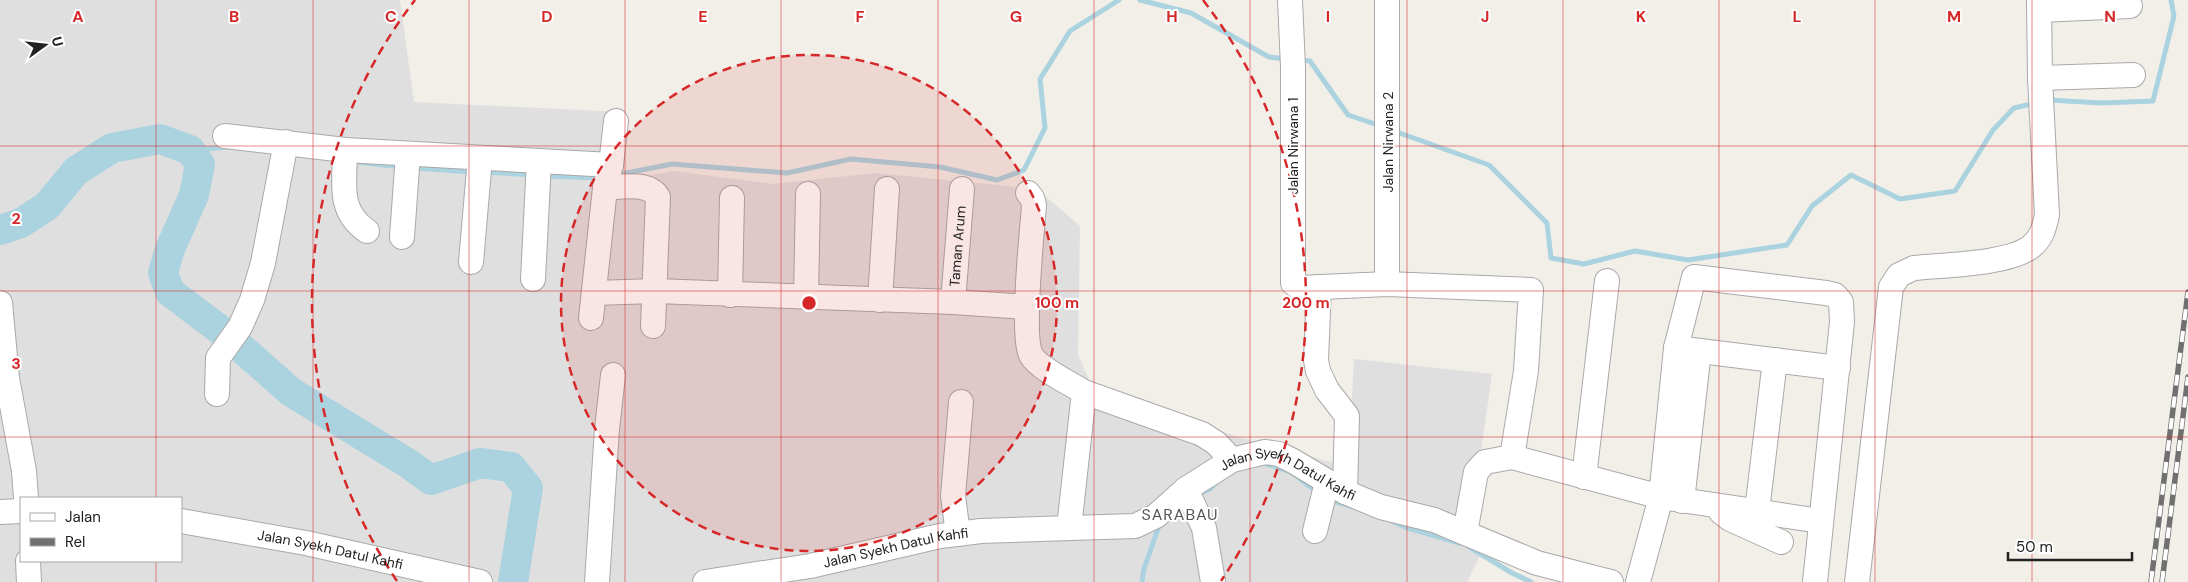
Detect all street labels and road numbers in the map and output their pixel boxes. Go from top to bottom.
street label: Jalan Nirwana 2 [1379,92,1397,192]
street label: Jalan Nirwana 1 [1284,97,1302,195]
street label: Taman Arum [945,205,970,287]
street label: Jalan Syekh Datul Kahfi [1216,443,1359,504]
street label: Jalan Syekh Datul Kahfi [821,524,969,572]
street label: Jalan Syekh Datul Kahfi [256,526,405,573]

